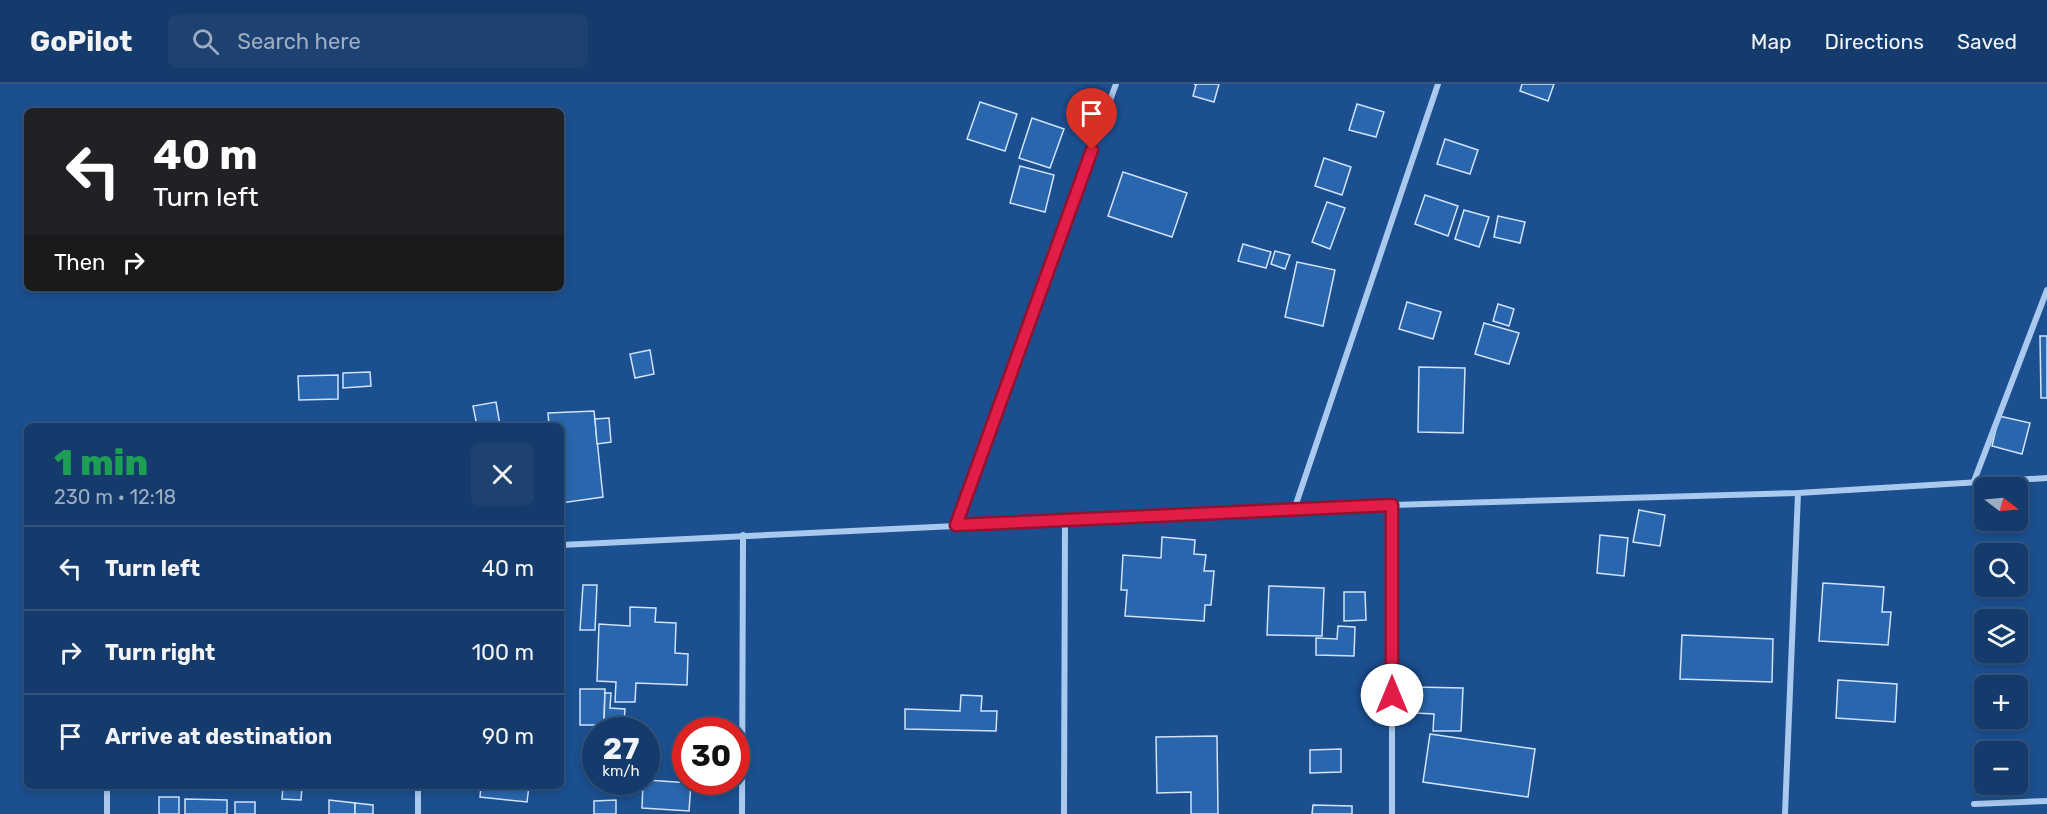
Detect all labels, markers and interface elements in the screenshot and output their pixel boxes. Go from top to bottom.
search box [168,14,588,68]
text: GoPilot [30,25,132,58]
icon: search [189,25,222,58]
text: Search here [237,28,361,55]
text: Map [1751,29,1792,54]
text: Directions [1825,29,1924,54]
text: Saved [1957,29,2017,54]
pin [1066,88,1117,150]
icon: arrive [1075,97,1108,130]
text: 40 m [153,130,258,180]
icon: left [54,132,132,210]
text: Turn left [153,181,258,213]
icon: right [117,246,150,279]
text: Then [54,249,105,276]
text: 1 min [54,441,148,484]
button: close [471,443,534,506]
north arrow [1974,477,2028,531]
map controls [1974,477,2028,795]
text: 230 m · 12:18 [54,485,176,509]
button: search [1974,543,2028,597]
icon: left [54,552,87,585]
text: Turn left [105,555,200,582]
text: 40 m [481,555,534,582]
button: layers [1974,609,2028,663]
icon: right [54,636,87,669]
text: Turn right [105,639,215,666]
text: 100 m [472,639,534,666]
position arrow [1360,663,1424,727]
button: + [1974,675,2028,729]
speed limit sign: 30 [672,717,750,795]
icon: arrive [54,720,87,753]
text: Arrive at destination [105,723,332,750]
text: 90 m [482,723,534,750]
text: 27 [603,731,639,767]
button: − [1974,741,2028,795]
text: km/h [602,762,640,780]

